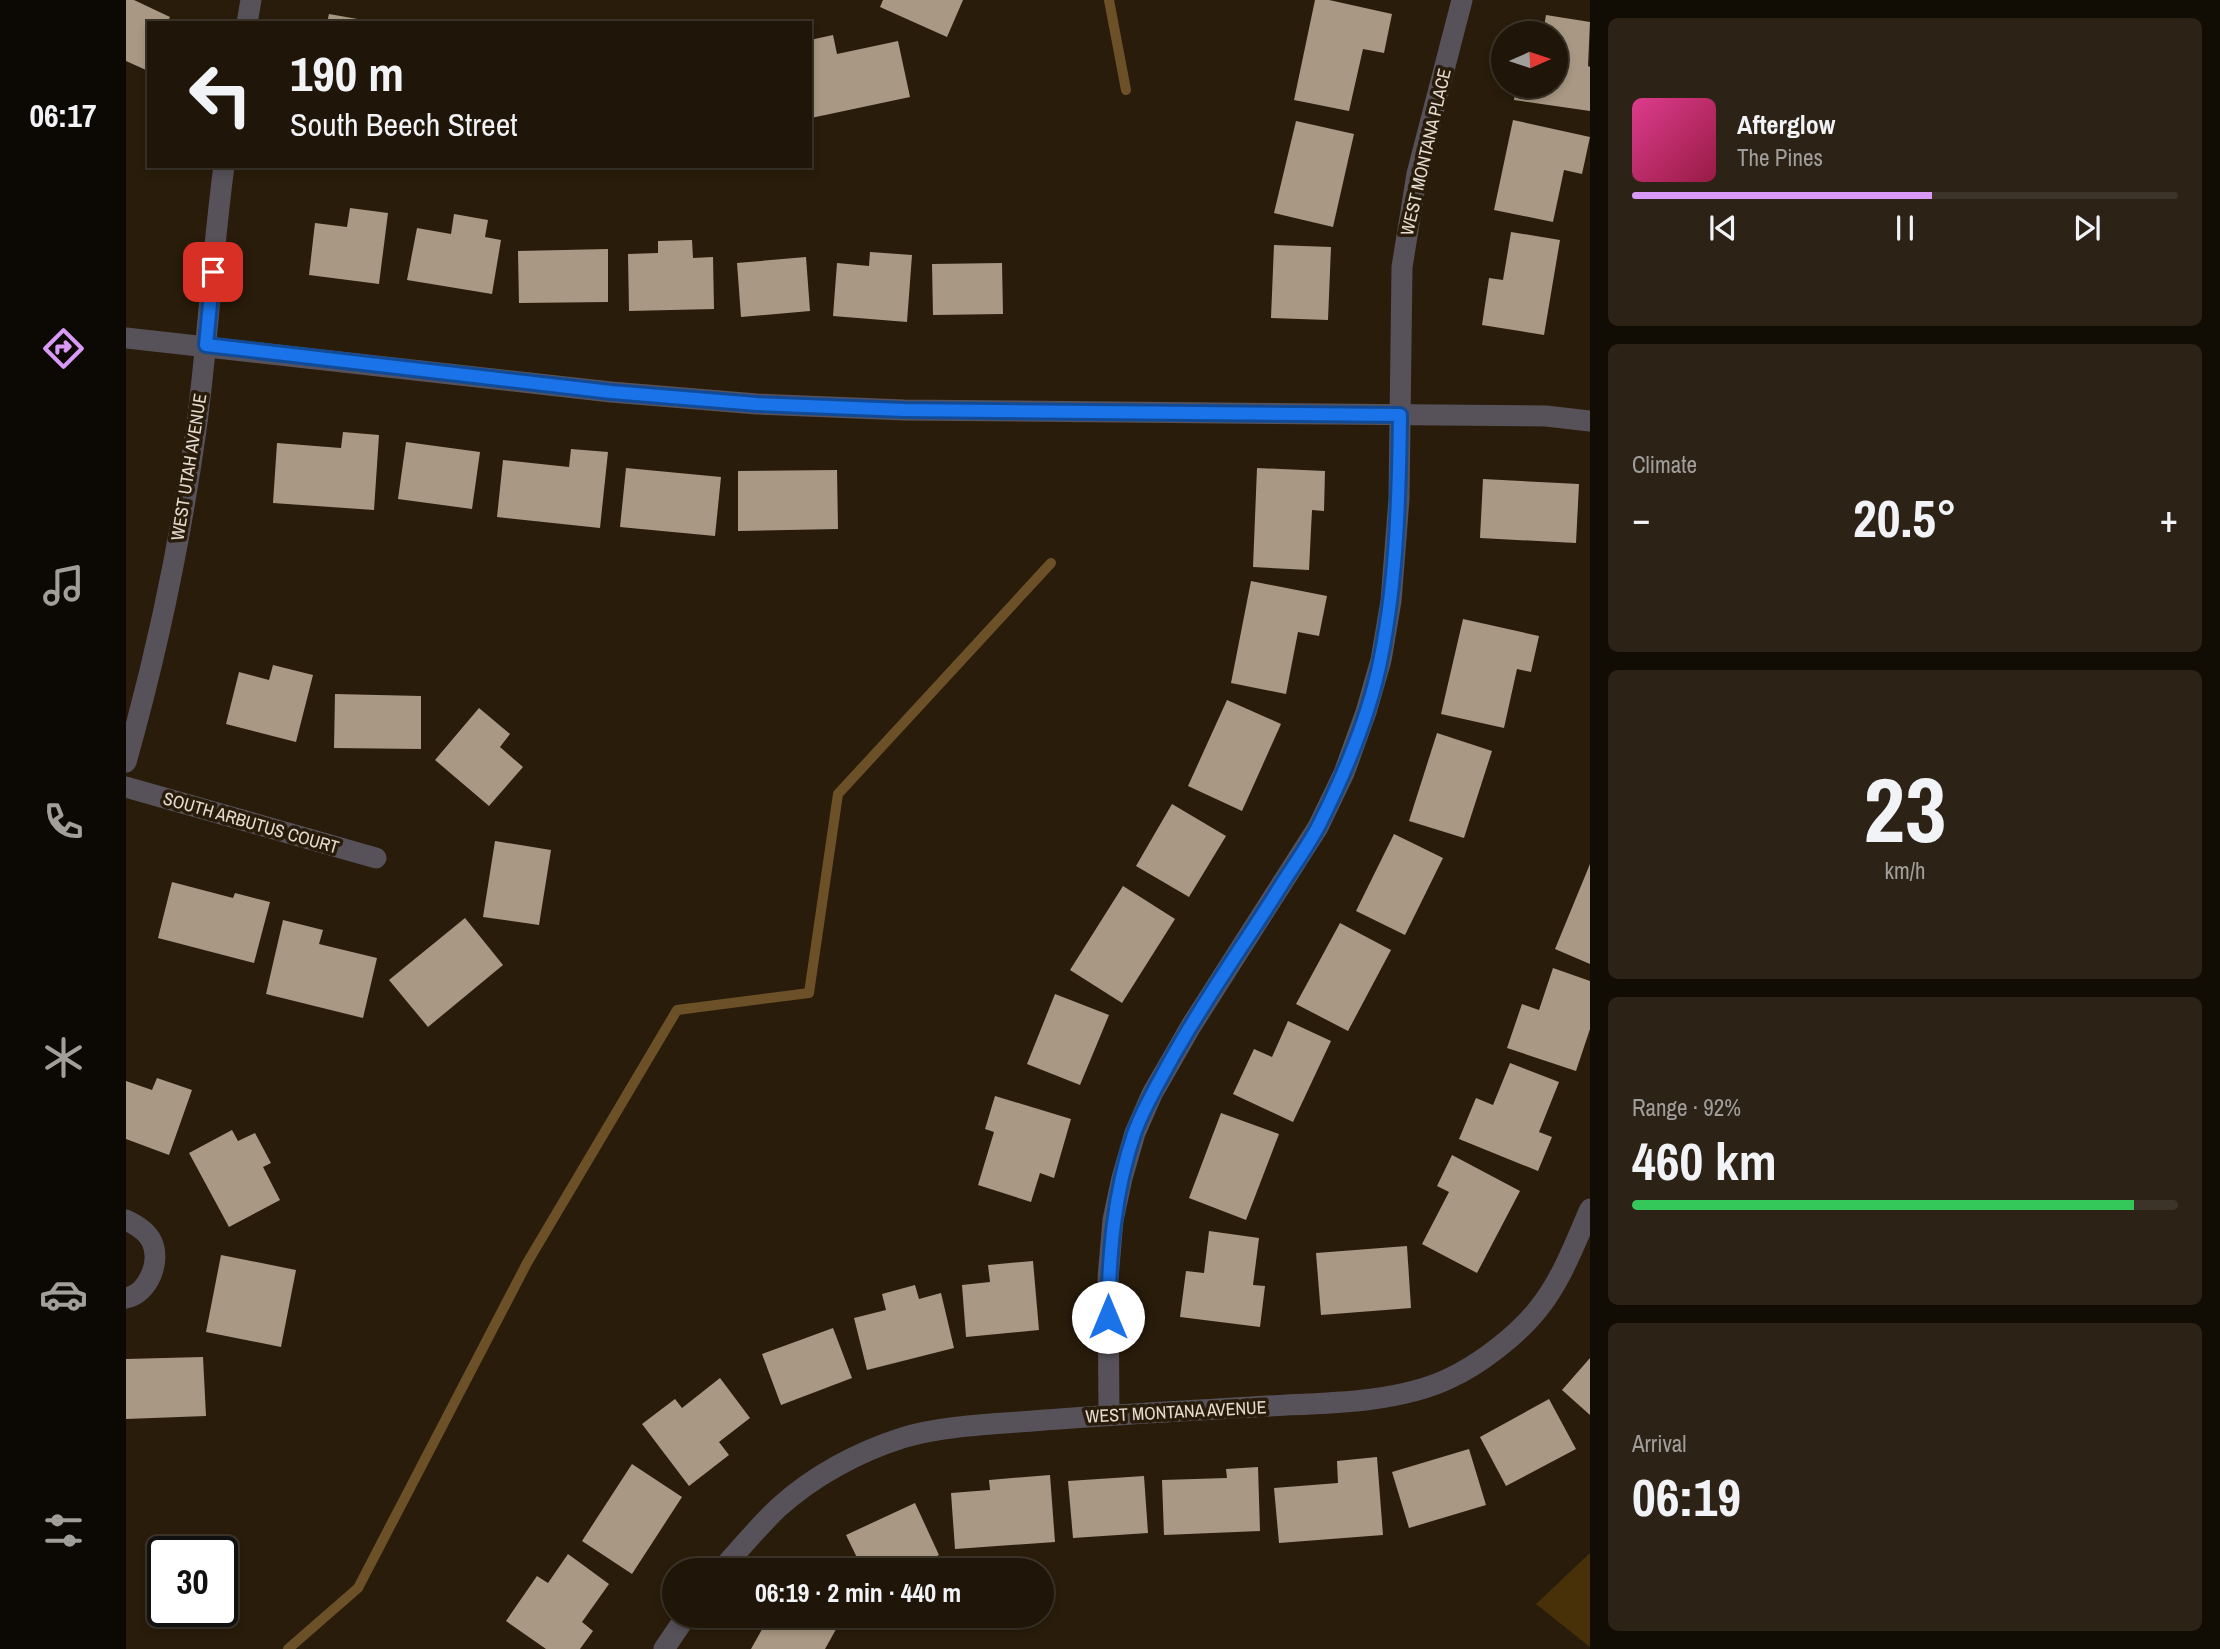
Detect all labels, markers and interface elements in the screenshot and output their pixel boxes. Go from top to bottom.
north arrow [1491,21,1568,98]
map controls [1491,21,1568,98]
text: 190 m [290,40,404,106]
icon: left [175,49,266,140]
street label: WEST MONTANA PLACE [1394,66,1457,238]
text: 06:17 [29,94,97,137]
text: South Beech Street [290,103,518,146]
text: Afterglow [1737,107,1835,142]
text: The Pines [1737,142,1823,173]
icon: previous [1704,209,1742,247]
icon: pause [1886,209,1924,247]
icon: next [2068,209,2106,247]
pin [183,242,243,302]
icon: arrive [194,253,232,291]
icon: directions [39,324,88,373]
street label: WEST UTAH AVENUE [165,392,212,542]
text: Climate [1632,449,1697,480]
text: 20.5° [1853,483,1957,553]
text: − [1632,493,1650,544]
text: + [2160,493,2178,544]
icon: music [39,561,88,610]
text: 23 [1864,748,1947,870]
street label: SOUTH ARBUTUS COURT [160,785,342,860]
icon: phone [39,797,88,846]
text: km/h [1885,855,1925,886]
icon: climate [39,1033,88,1082]
text: Range · 92% [1632,1092,1741,1123]
text: 460 km [1632,1126,1777,1196]
icon: car [39,1270,88,1319]
position arrow [1071,1280,1145,1354]
street label: WEST MONTANA AVENUE [1085,1394,1267,1429]
text: Arrival [1632,1428,1687,1459]
text: 06:19 [1632,1462,1741,1532]
icon: filters [39,1506,88,1555]
speed limit sign: 30 [147,1536,238,1627]
text: 06:19 · 2 min · 440 m [755,1575,961,1610]

